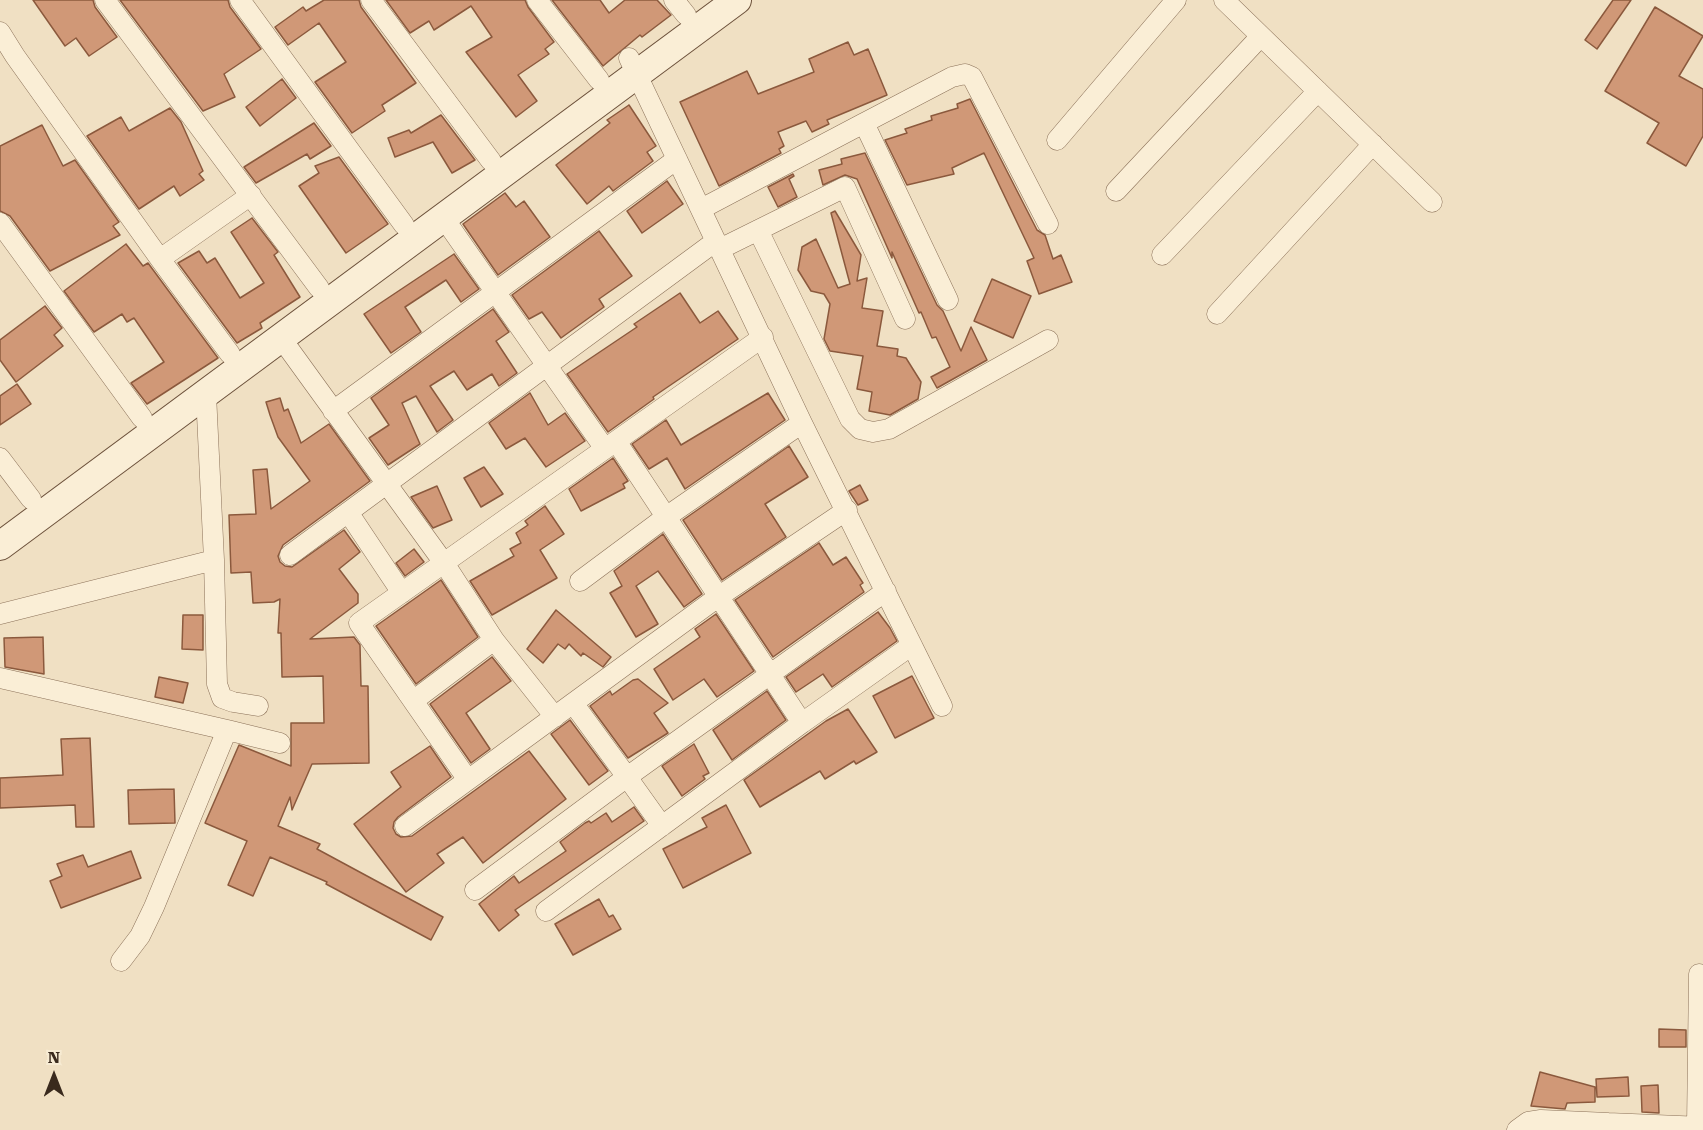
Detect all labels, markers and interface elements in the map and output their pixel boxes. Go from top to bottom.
north arrow [24,1046,84,1106]
text: N [48,1048,60,1067]

